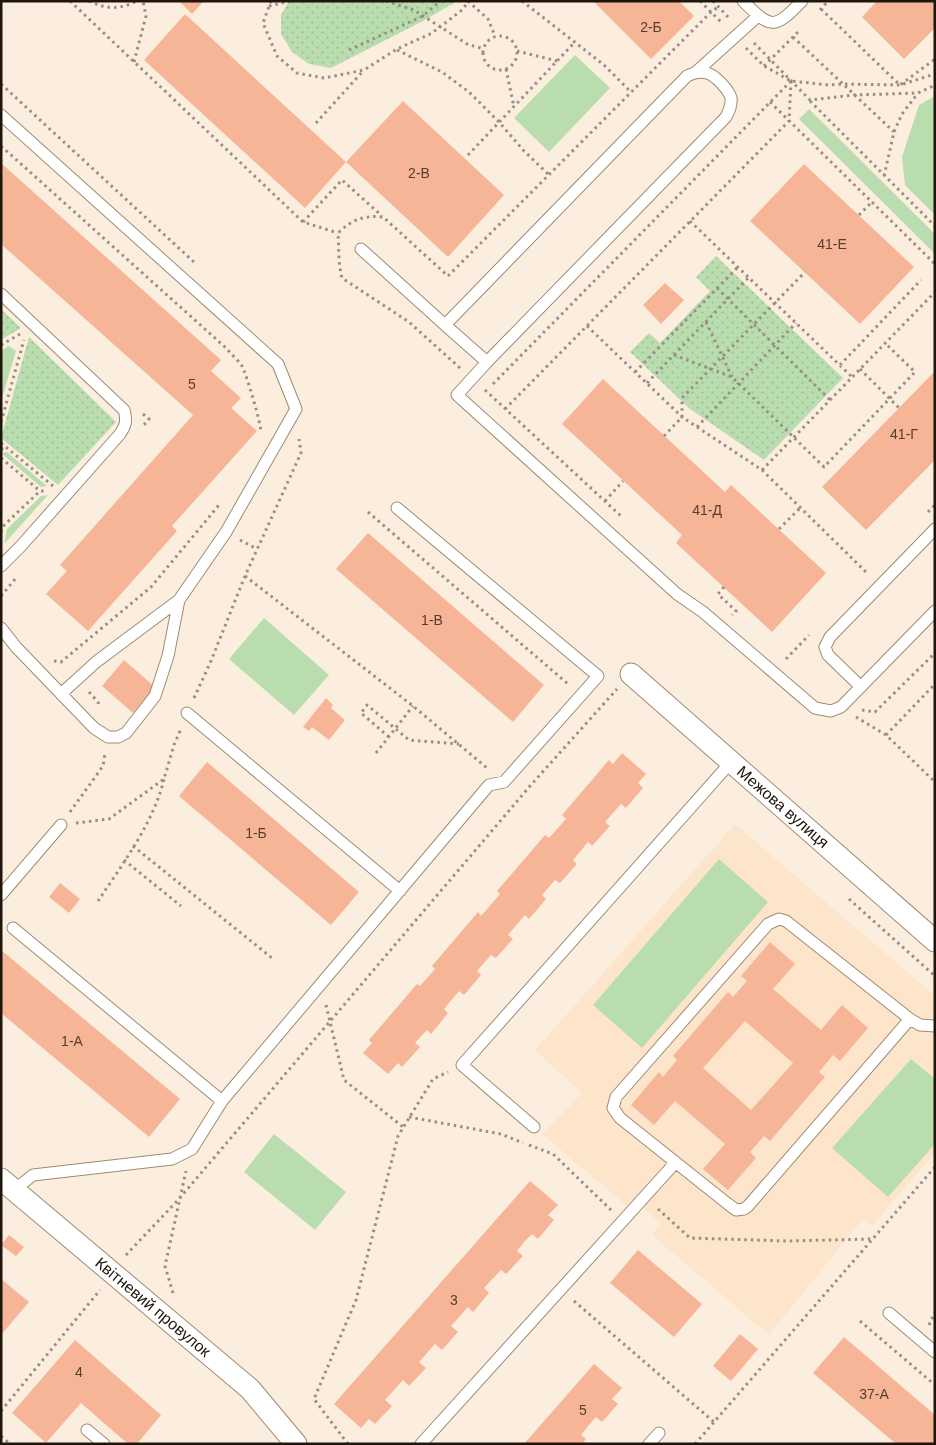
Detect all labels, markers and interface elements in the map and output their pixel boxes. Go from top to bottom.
house number: 2-Б [640,19,662,35]
house number: 2-В [408,165,430,181]
house number: 41-Е [817,236,847,252]
house number: 5 [188,376,196,392]
house number: 41-Г [890,426,918,442]
house number: 41-Д [692,502,722,518]
house number: 1-В [421,612,443,628]
street label: Межова вулиця [734,763,832,851]
house number: 1-Б [245,825,267,841]
house number: 1-А [61,1033,84,1049]
street label: Квітневий провулок [92,1254,215,1361]
house number: 3 [450,1292,458,1308]
house number: 4 [75,1364,83,1380]
house number: 37-А [859,1386,889,1402]
house number: 5 [579,1402,587,1418]

